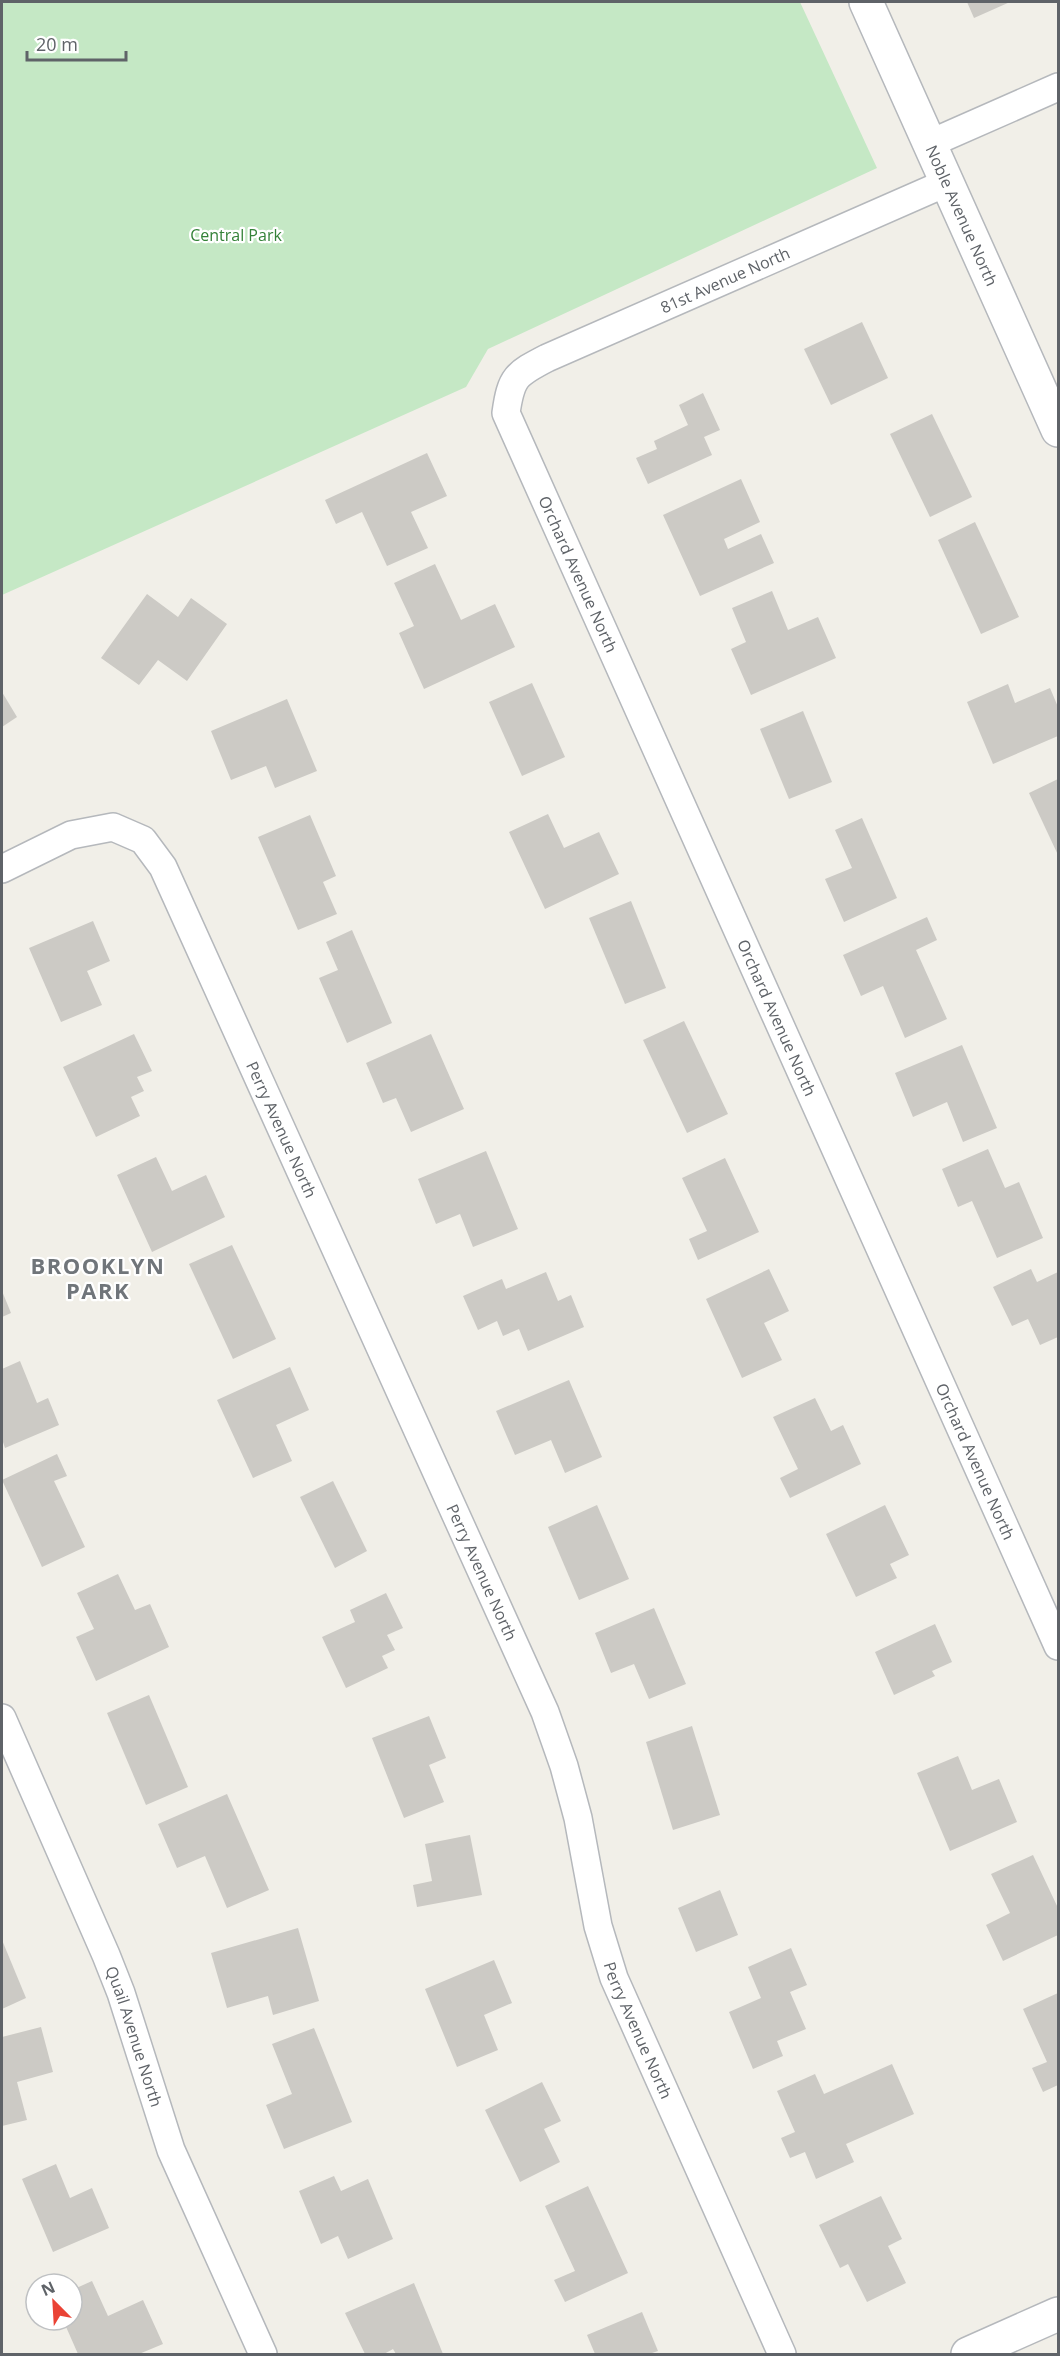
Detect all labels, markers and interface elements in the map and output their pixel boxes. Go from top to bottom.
scale bar [27,24,126,62]
text: 20 m [36,32,78,56]
street label: Noble Avenue North [921,142,1003,289]
park label: Central Park [190,224,282,246]
street label: 81st Avenue North [657,242,793,318]
street label: Orchard Avenue North [533,492,623,656]
street label: Orchard Avenue North [732,936,821,1100]
street label: Perry Avenue North [241,1058,322,1201]
district label: BROOKLYN PARK [31,1250,165,1305]
street label: Orchard Avenue North [931,1379,1020,1543]
street label: Perry Avenue North [441,1501,522,1644]
street label: Perry Avenue North [599,1959,678,2102]
street label: Quail Avenue North [100,1963,168,2110]
north arrow [24,2272,84,2332]
text: N [37,2276,58,2301]

